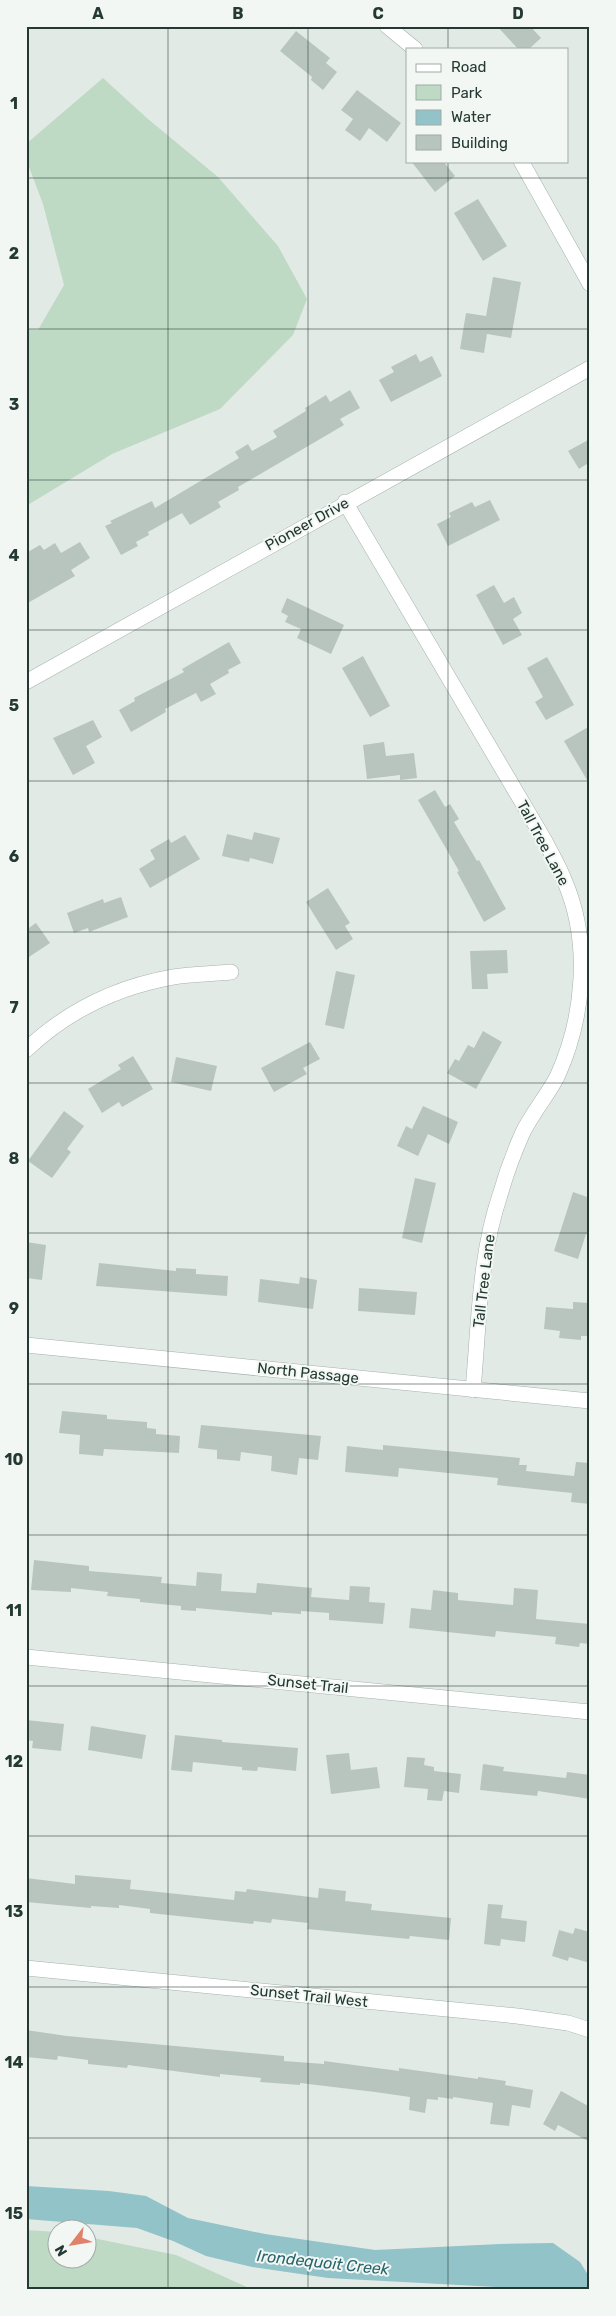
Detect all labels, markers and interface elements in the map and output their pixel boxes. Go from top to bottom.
text: A [92,4,104,23]
text: B [232,4,244,23]
text: C [372,4,384,23]
text: D [512,4,524,23]
legend [406,48,568,162]
text: Road [451,58,487,76]
text: Park [451,84,482,102]
text: 1 [10,94,18,113]
text: Water [451,108,491,126]
text: Building [451,134,508,152]
text: 2 [9,244,19,263]
text: 3 [9,395,19,414]
street label: Pioneer Drive [262,494,352,554]
text: 4 [9,546,20,565]
text: 5 [9,696,19,715]
street label: Tall Tree Lane [513,797,573,889]
text: 6 [9,847,19,866]
text: 7 [9,998,19,1017]
text: 8 [9,1149,20,1168]
street label: Tall Tree Lane [469,1233,499,1329]
text: 9 [9,1299,19,1318]
street label: North Passage [256,1359,360,1387]
text: 10 [5,1450,24,1469]
text: 11 [6,1601,22,1620]
street label: Sunset Trail [267,1671,349,1697]
text: 12 [5,1752,23,1771]
text: 13 [5,1902,23,1921]
street label: Sunset Trail West [249,1981,369,2011]
text: 14 [5,2053,24,2072]
text: 15 [5,2204,23,2223]
north arrow [48,2218,98,2268]
text: N [51,2242,71,2259]
water label: Irondequoit Creek [256,2246,391,2279]

